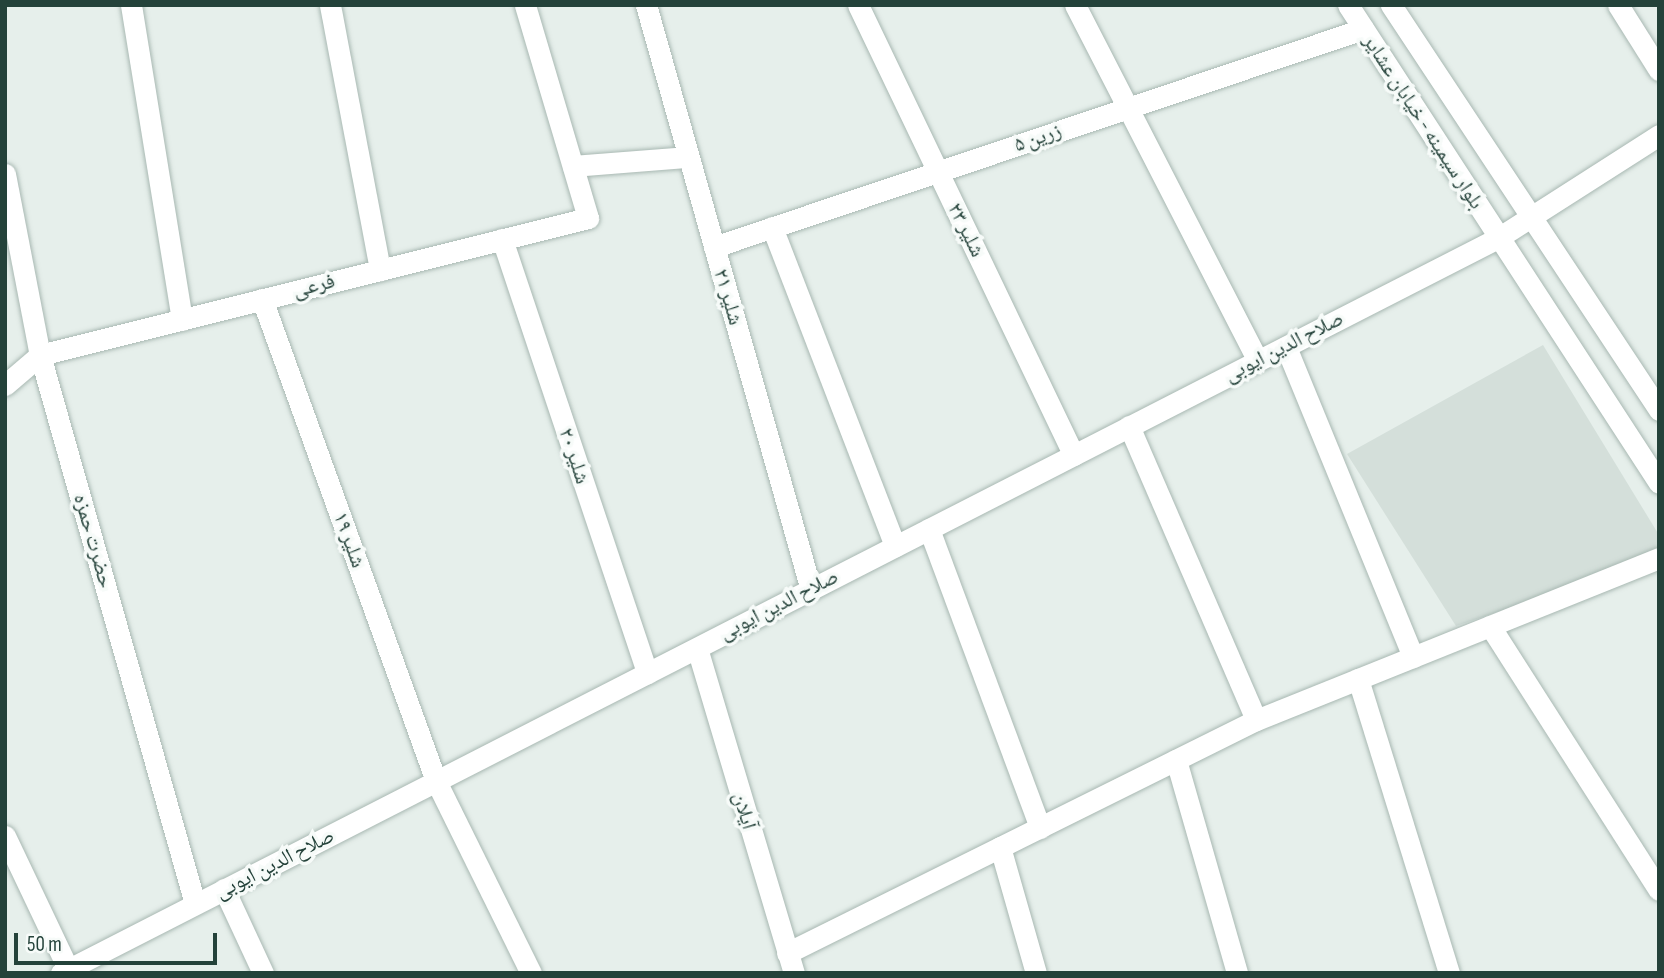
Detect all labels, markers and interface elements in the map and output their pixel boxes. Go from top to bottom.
street label: بلوار سیمینه - خیابان عشایر [1357,30,1489,214]
street label: زرین ۵ [1011,118,1065,158]
street label: شلیر ۲۳ [942,199,990,261]
street label: شلیر ۲۱ [708,266,748,328]
street label: فرعی [290,269,338,303]
street label: صلاح الدین ایوبی [1220,306,1348,388]
street label: شلیر ۲۰ [553,425,595,487]
street label: حضرت حمزه [68,491,118,591]
street label: شلیر ۱۹ [327,509,371,571]
street label: صلاح الدین ایوبی [715,564,843,646]
street label: آیلان [727,790,761,832]
street label: صلاح الدین ایوبی [211,823,339,905]
scale bar [18,918,220,962]
text: 50 m [27,932,62,957]

